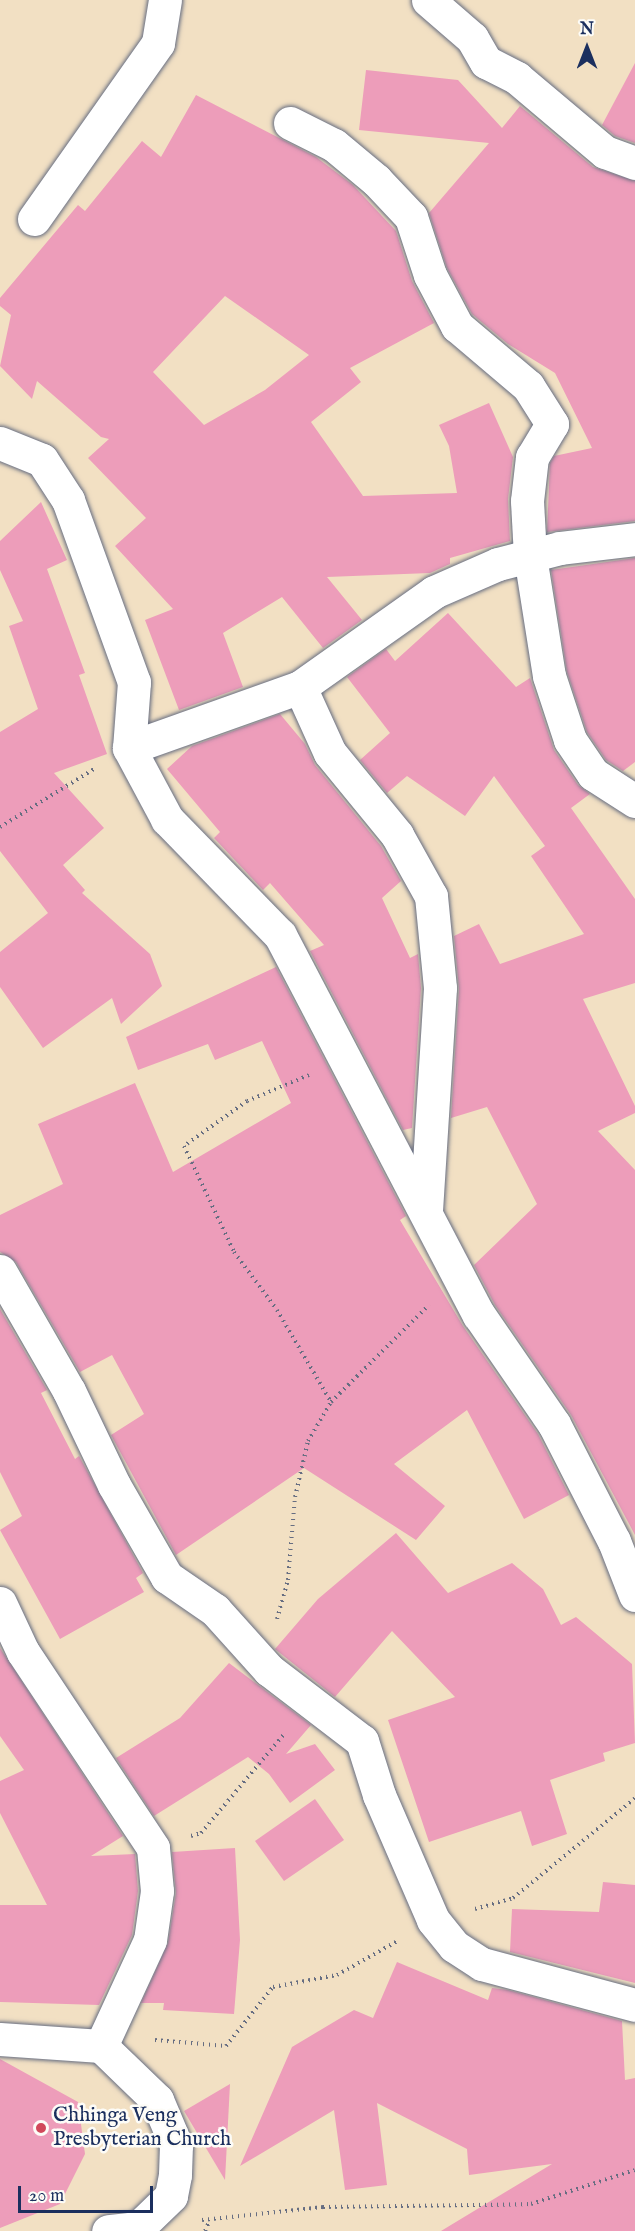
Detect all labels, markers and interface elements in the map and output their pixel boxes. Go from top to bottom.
north arrow [557,18,617,78]
text: N [580,20,594,40]
place label: Chhinga Veng Presbyterian Church [53,2103,231,2153]
marker: Chhinga Veng Presbyterian Church [34,2121,48,2135]
scale bar [21,2174,156,2212]
text: 20 m [29,2185,64,2208]

